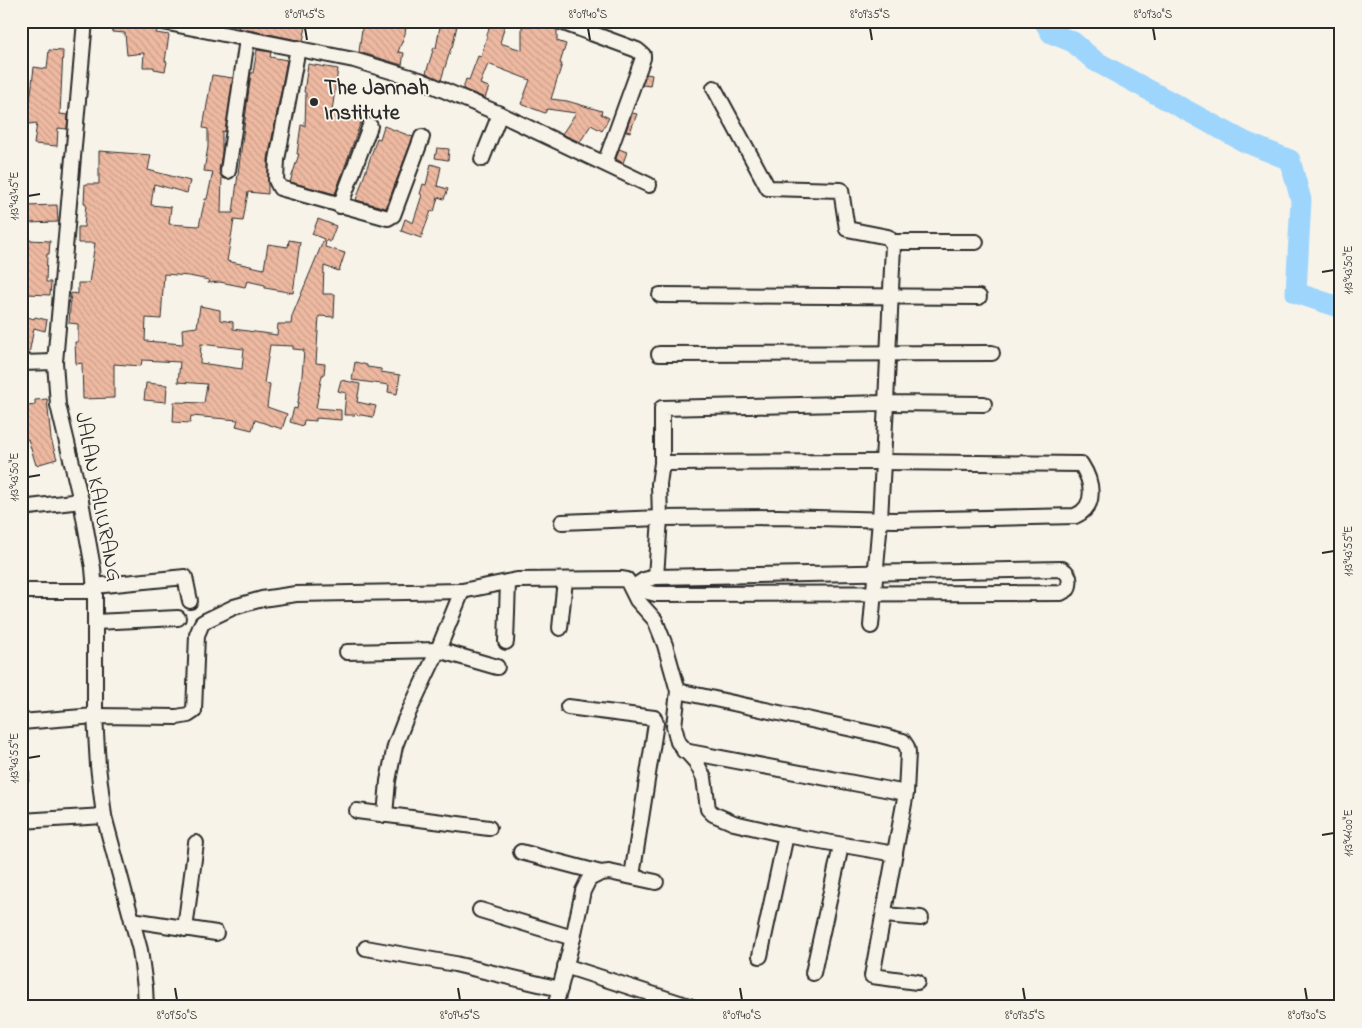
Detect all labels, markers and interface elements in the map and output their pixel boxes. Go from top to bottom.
text: 8°09'45"S [285,6,325,24]
text: 8°09'40"S [569,6,607,24]
text: 8°09'35"S [850,6,890,24]
text: 8°09'30"S [1134,6,1173,24]
place label: The Jannah Institute [324,73,429,130]
marker: The Jannah Institute [308,96,320,108]
text: 113°43'45"E [6,172,24,220]
text: 113°43'50"E [1340,245,1358,295]
street label: JALAN KALIURANG [65,409,129,585]
text: 113°43'50"E [6,452,24,502]
text: 113°43'55"E [1340,526,1358,576]
text: 113°43'55"E [6,733,24,783]
text: 113°44'00"E [1340,809,1358,857]
text: 8°09'50"S [157,1007,197,1025]
text: 8°09'45"S [440,1007,480,1025]
text: 8°09'40"S [723,1007,761,1025]
text: 8°09'35"S [1005,1007,1045,1025]
text: 8°09'30"S [1288,1007,1327,1025]

